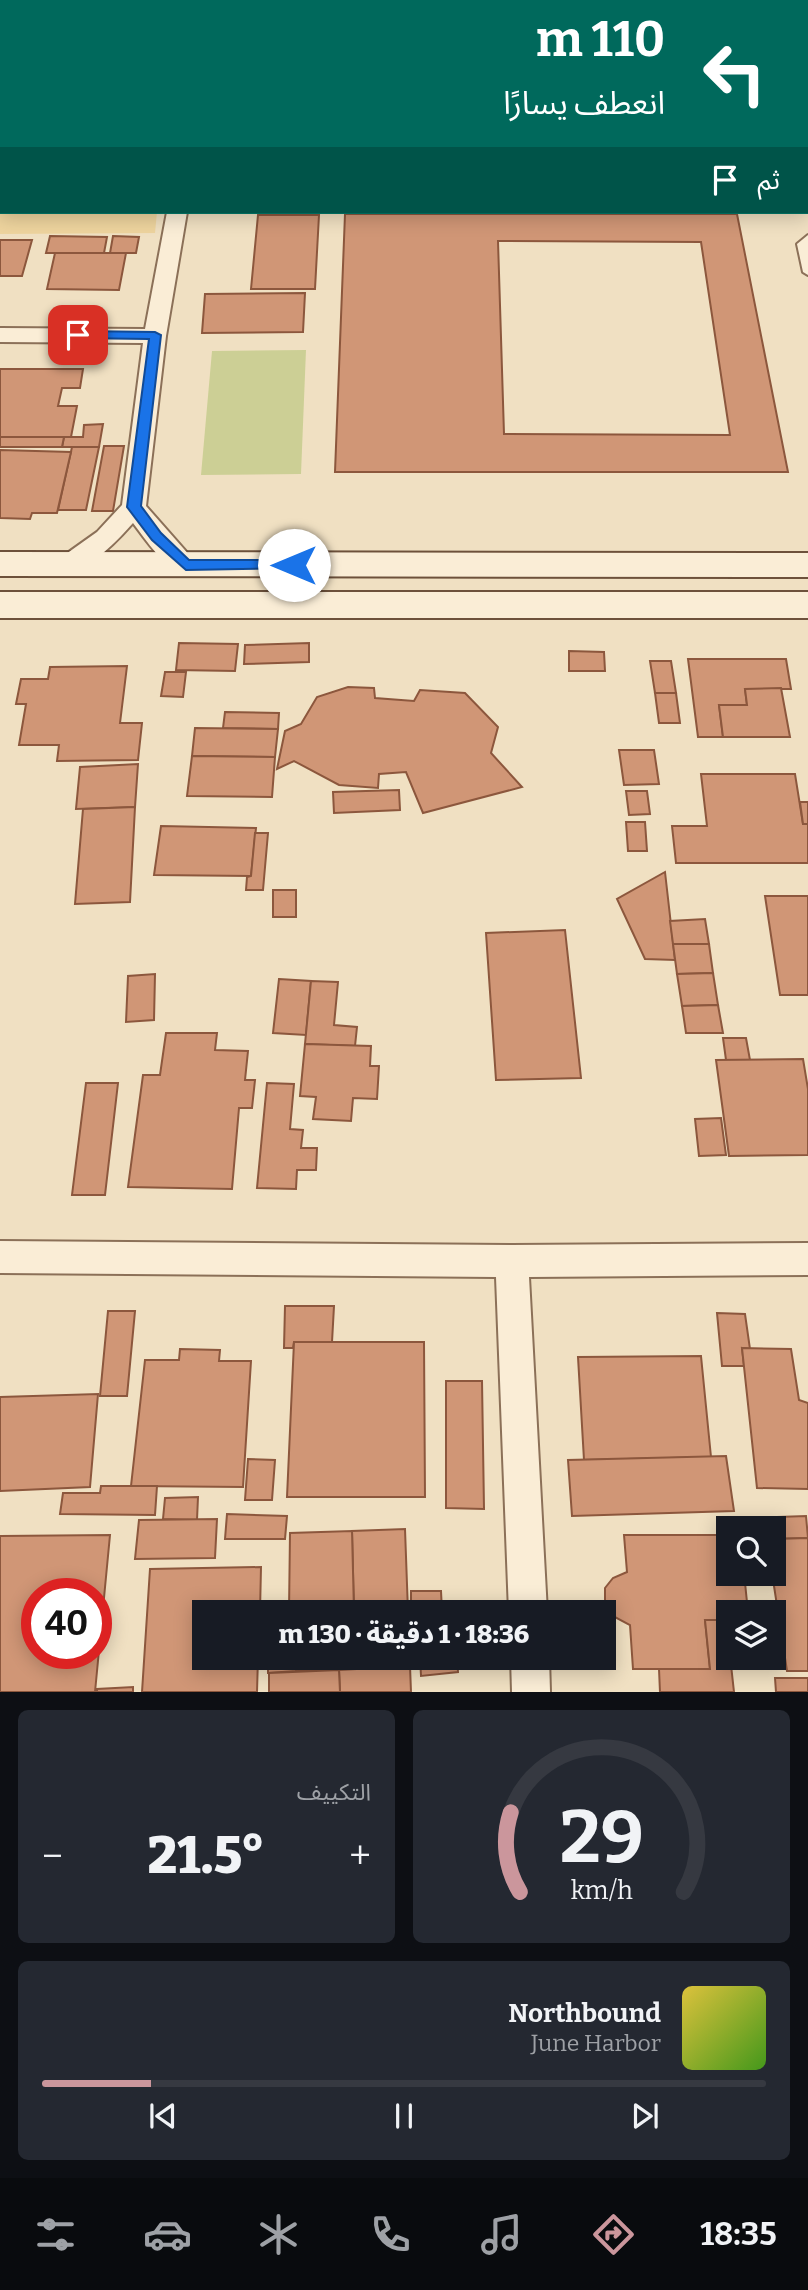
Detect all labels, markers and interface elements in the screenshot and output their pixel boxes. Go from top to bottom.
text: 110 m [536,10,665,69]
icon: left [689,28,780,119]
text: انعطف يسارًا [503,84,665,122]
icon: arrive [706,161,744,199]
text: ثم [758,165,780,196]
pin [48,305,108,365]
icon: arrive [59,316,97,354]
position arrow [257,528,331,602]
map controls [716,1516,786,1670]
button: search [716,1516,786,1586]
speed limit sign: 40 [21,1578,112,1669]
button: layers [716,1600,786,1670]
text: 18:36 · 1 دقيقة · 130 m [279,1619,529,1650]
text: التكييف [297,1778,371,1806]
text: 29 [559,1795,644,1882]
text: 21.5° [148,1824,265,1887]
text: − [42,1833,63,1879]
text: + [349,1833,371,1879]
text: km/h [571,1876,633,1906]
text: Northbound [508,1998,661,2029]
text: June Harbor [531,2029,661,2057]
icon: previous [144,2097,182,2135]
icon: pause [385,2097,423,2135]
icon: next [626,2097,664,2135]
icon: filters [31,2210,80,2259]
icon: car [143,2210,192,2259]
icon: climate [254,2210,303,2259]
icon: phone [366,2210,415,2259]
icon: music [477,2210,526,2259]
icon: directions [589,2210,638,2259]
text: 18:35 [700,2215,777,2253]

